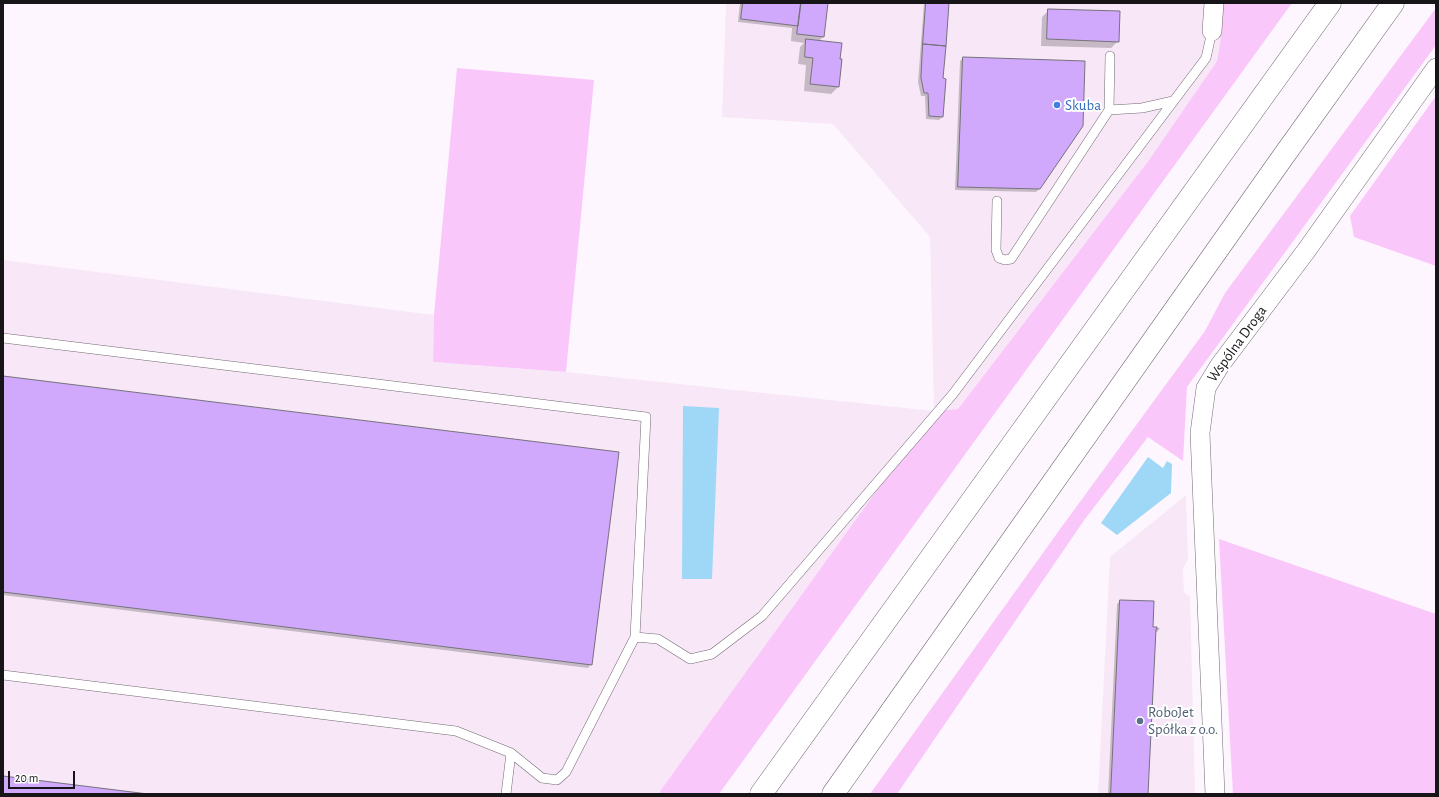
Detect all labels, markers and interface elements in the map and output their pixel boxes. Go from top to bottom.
place label: Skuba [1065,96,1101,114]
marker: Skuba [1052,100,1062,110]
street label: Wspólna Droga [1203,302,1271,386]
place label: RoboJet Spółka z o.o. [1148,703,1218,738]
marker: RoboJet Spółka z o.o. [1135,716,1145,726]
scale bar [10,763,77,789]
text: 20 m [15,772,38,784]

